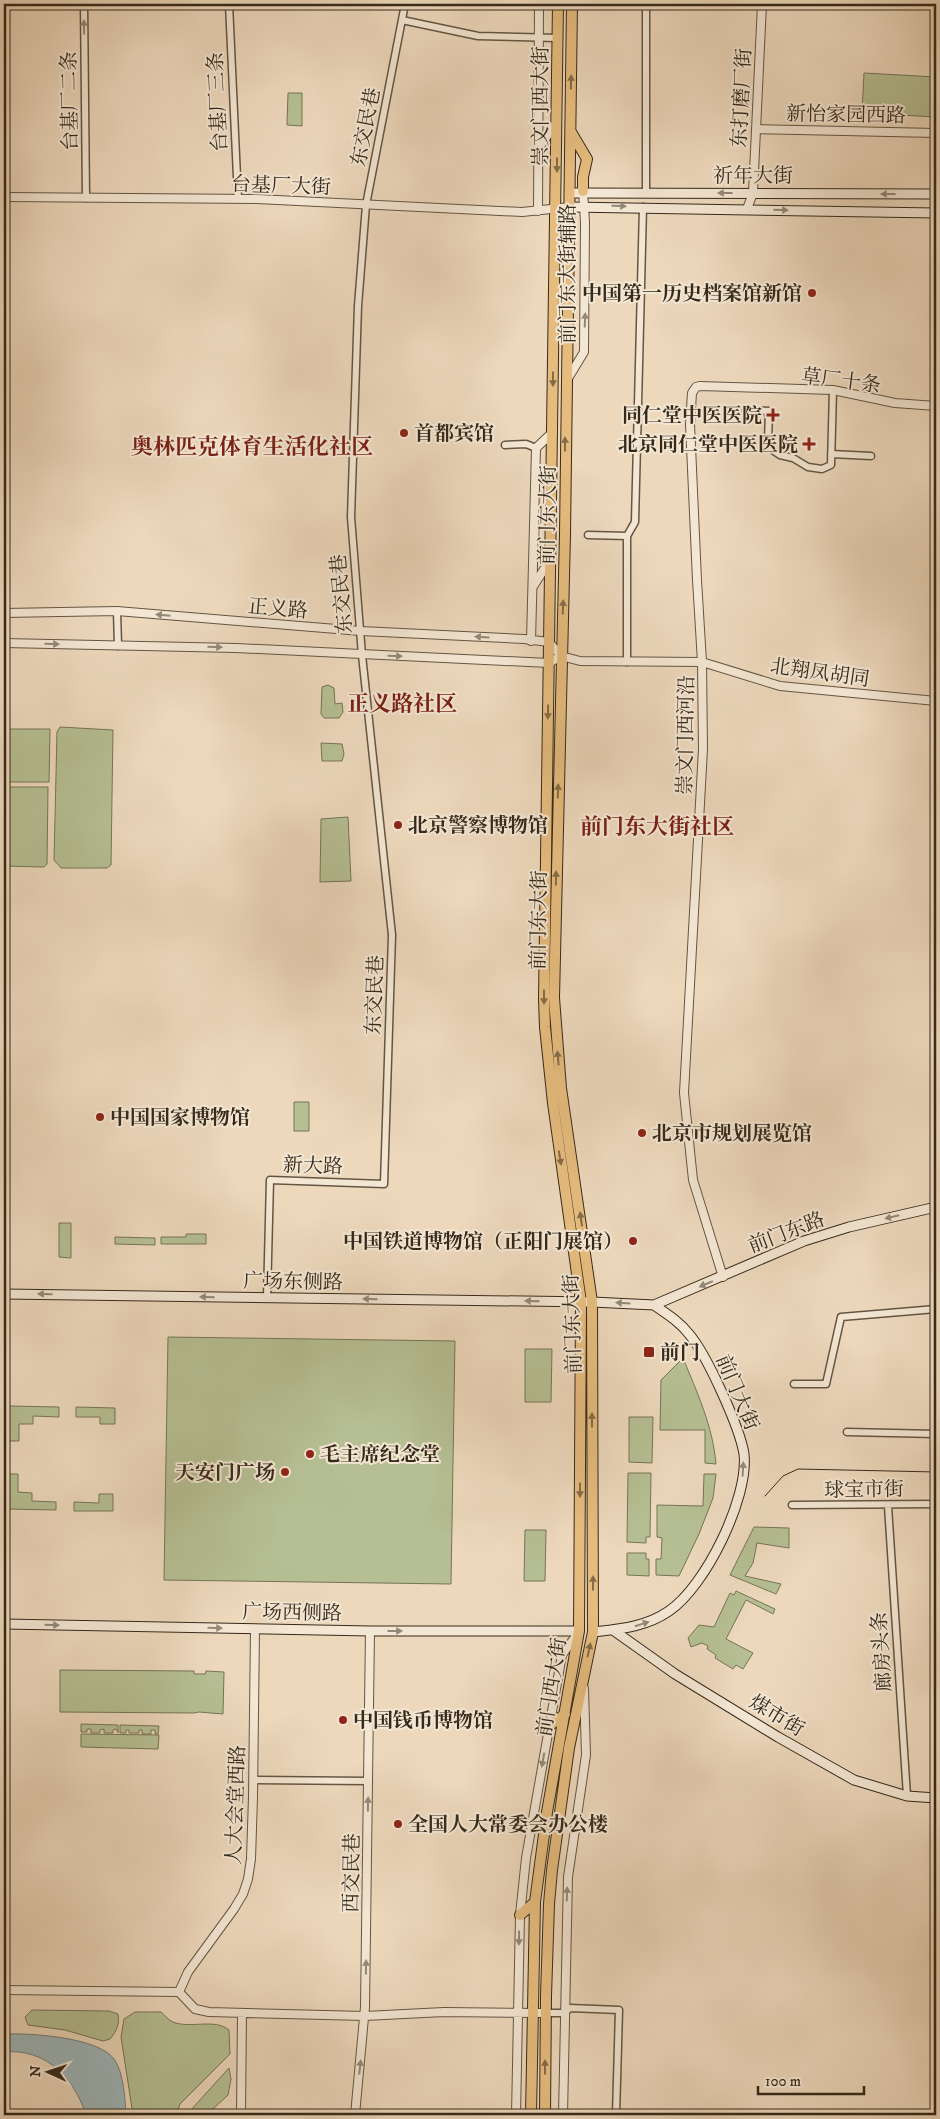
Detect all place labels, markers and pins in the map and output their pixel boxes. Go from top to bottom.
place label: 中国第一历史档案馆新馆 [582,282,802,307]
marker: 中国第一历史档案馆新馆 [806,287,818,299]
place label: 同仁堂中医医院 [622,404,762,429]
marker: 同仁堂中医医院 [766,408,780,422]
place label: 首都宾馆 [414,422,494,447]
marker: 首都宾馆 [398,427,410,439]
place label: 北京同仁堂中医医院 [618,433,798,458]
marker: 北京同仁堂中医医院 [802,437,816,451]
place label: 北京警察博物馆 [408,814,548,839]
marker: 北京警察博物馆 [392,819,404,831]
place label: 中国国家博物馆 [110,1106,250,1131]
marker: 中国国家博物馆 [94,1111,106,1123]
place label: 北京市规划展览馆 [652,1122,812,1147]
marker: 北京市规划展览馆 [636,1127,648,1139]
place label: 中国铁道博物馆（正阳门展馆） [343,1230,623,1255]
marker: 中国铁道博物馆（正阳门展馆） [627,1235,639,1247]
place label: 前门 [660,1341,700,1366]
marker: 前门 [642,1345,656,1359]
place label: 毛主席纪念堂 [320,1443,440,1468]
marker: 毛主席纪念堂 [304,1448,316,1460]
place label: 天安门广场 [175,1461,275,1486]
marker: 天安门广场 [279,1466,291,1478]
place label: 中国钱币博物馆 [353,1709,493,1734]
marker: 中国钱币博物馆 [337,1714,349,1726]
place label: 全国人大常委会办公楼 [408,1813,608,1838]
marker: 全国人大常委会办公楼 [392,1818,404,1830]

